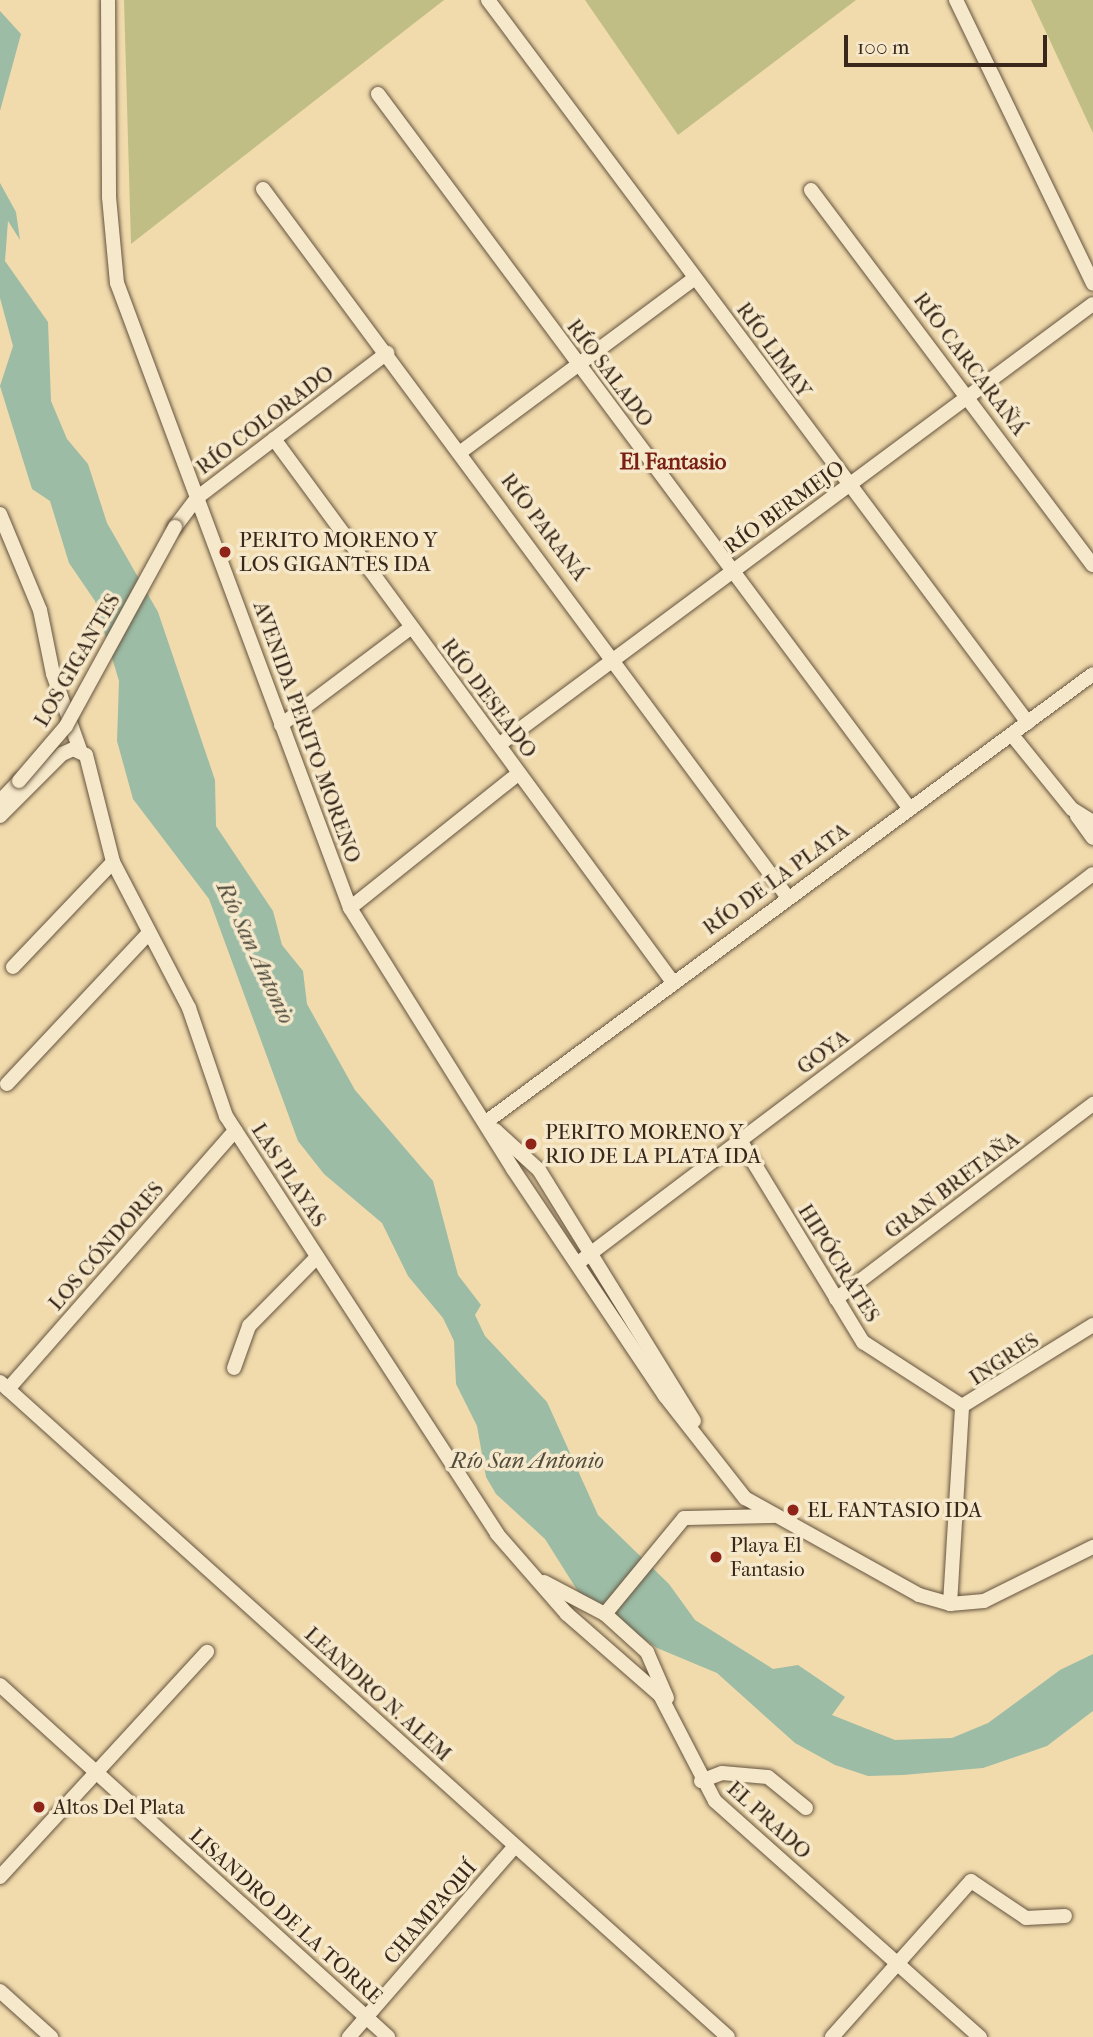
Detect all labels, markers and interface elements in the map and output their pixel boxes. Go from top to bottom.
scale bar [848,21,1051,65]
text: 100 m [857,35,910,59]
street label: RÍO CARCARAÑÁ [908,288,1032,440]
street label: RÍO LIMAY [731,297,817,403]
street label: RÍO SALADO [561,314,659,432]
street label: RÍO COLORADO [191,360,339,480]
district label: El Fantasio [620,448,726,476]
street label: RÍO BERMEJO [719,455,849,559]
street label: RÍO PARANÁ [495,468,593,586]
place label: PERITO MORENO Y LOS GIGANTES IDA [239,527,438,577]
marker: PERITO MORENO Y LOS GIGANTES IDA [217,544,233,560]
street label: LOS GIGANTES [29,589,125,731]
street label: AVENIDA PERITO MORENO [248,598,366,866]
street label: RÍO DESEADO [436,633,542,763]
street label: RÍO DE LA PLATA [698,818,854,940]
water label: Río San Antonio [210,877,300,1029]
street label: GOYA [792,1024,854,1080]
street label: LAS PLAYAS [246,1118,332,1232]
place label: PERITO MORENO Y RIO DE LA PLATA IDA [545,1119,761,1169]
street label: GRAN BRETAÑA [880,1126,1024,1244]
marker: PERITO MORENO Y RIO DE LA PLATA IDA [523,1136,539,1152]
street label: LOS CÓNDORES [43,1176,169,1316]
street label: HIPÓCRATES [793,1199,885,1327]
street label: INGRES [965,1327,1043,1391]
water label: Río San Antonio [450,1447,604,1475]
place label: EL FANTASIO IDA [807,1497,982,1523]
marker: EL FANTASIO IDA [785,1502,801,1518]
place label: Playa El Fantasio [730,1532,805,1582]
marker: Playa El Fantasio [708,1549,724,1565]
street label: LEANDRO N. ALEM [299,1622,457,1766]
street label: EL PRADO [722,1776,816,1864]
place label: Altos Del Plata [53,1794,185,1820]
marker: Altos Del Plata [31,1799,47,1815]
street label: LISANDRO DE LA TORRE [184,1823,388,2009]
street label: CHAMPAQUÍ [378,1855,482,1969]

